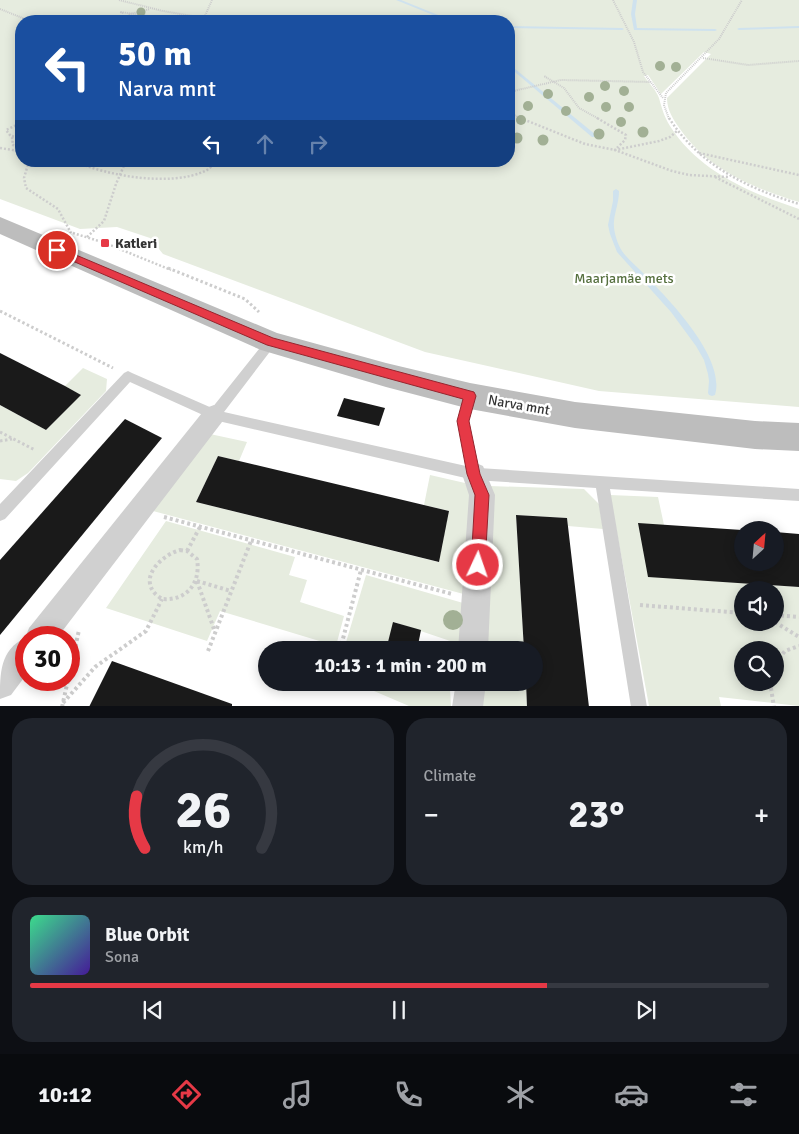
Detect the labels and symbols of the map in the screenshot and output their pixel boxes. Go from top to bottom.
pin [36,229,78,271]
place label: Katleri [115,235,157,252]
marker: Katleri [99,237,111,249]
park label: Maarjamäe mets [574,270,674,287]
street label: Narva mnt [487,391,551,419]
north arrow [734,521,784,571]
position arrow [451,538,503,590]
speed limit sign: 30 [15,626,80,691]

